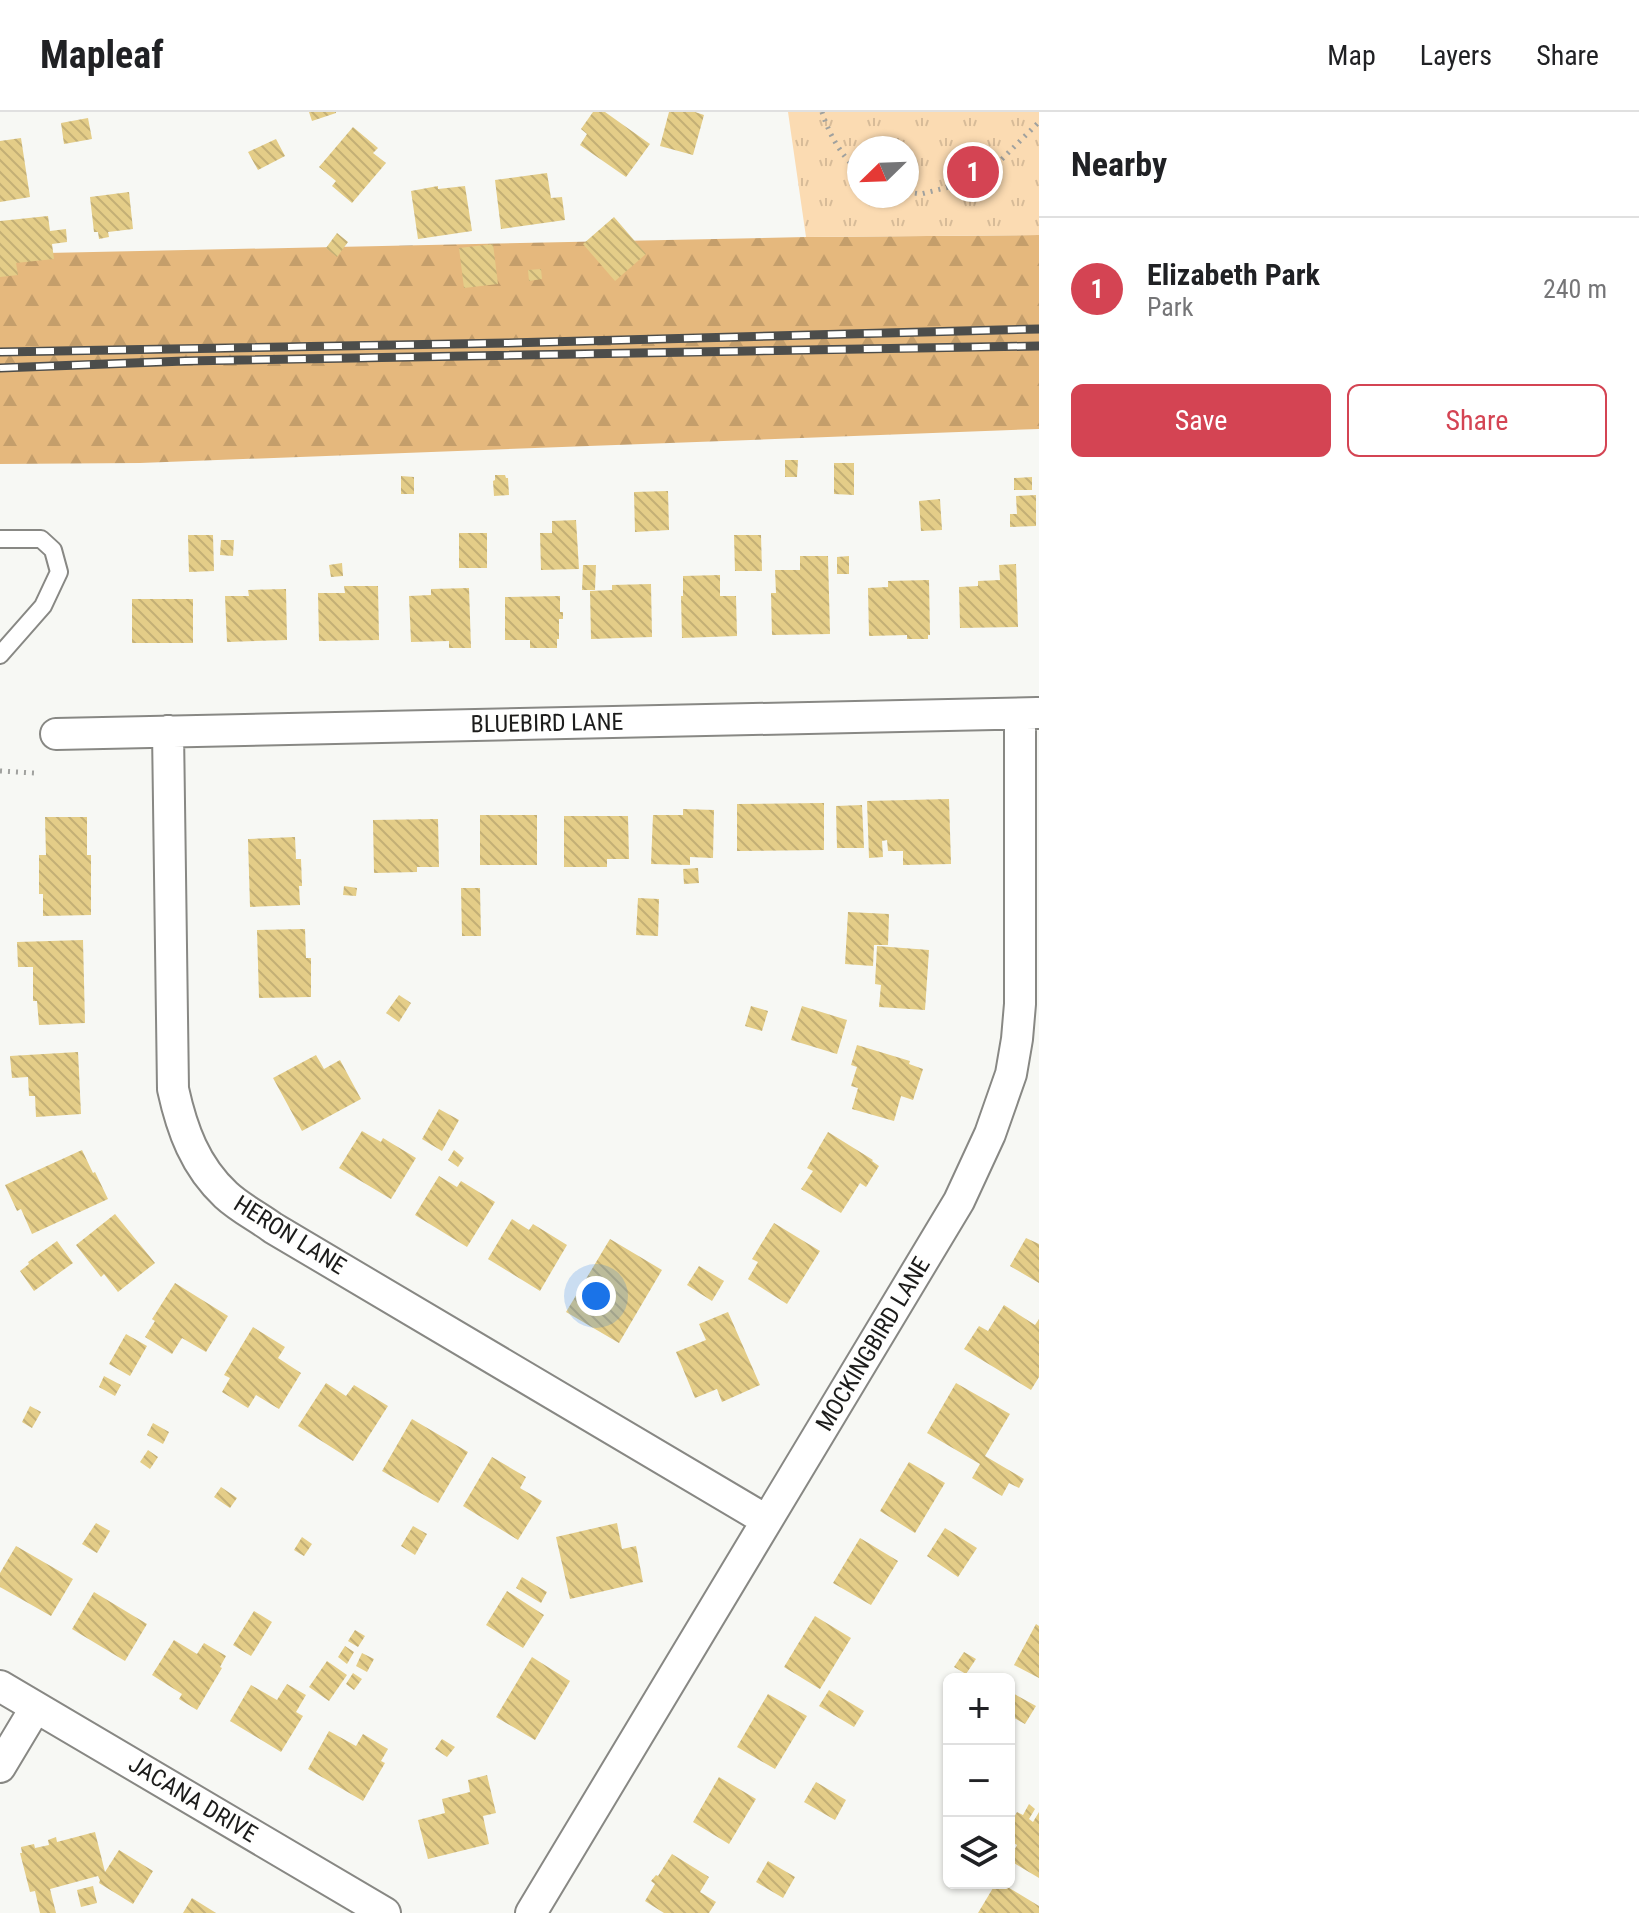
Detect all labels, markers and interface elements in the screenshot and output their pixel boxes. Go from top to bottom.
text: Mapleaf [40,33,164,77]
text: Map [1327,39,1376,72]
text: Layers [1420,39,1492,72]
text: Share [1536,39,1599,72]
north arrow [847,136,919,208]
pin: 1 [947,142,999,202]
text: Nearby [1071,144,1167,184]
text: Elizabeth Park [1147,257,1320,292]
text: 1 [1090,274,1104,304]
text: 240 m [1543,274,1607,304]
text: Park [1147,292,1193,322]
button: Save [1071,384,1331,457]
button: Share [1347,384,1607,457]
street label: BLUEBIRD LANE [470,708,624,738]
street label: HERON LANE [229,1190,351,1280]
street label: MOCKINGBIRD LANE [810,1252,936,1436]
your location [576,1276,616,1316]
map controls [943,1673,1015,1889]
button: + [943,1673,1015,1745]
button: − [943,1745,1015,1817]
street label: JACANA DRIVE [124,1750,262,1848]
button: layers [943,1817,1015,1889]

